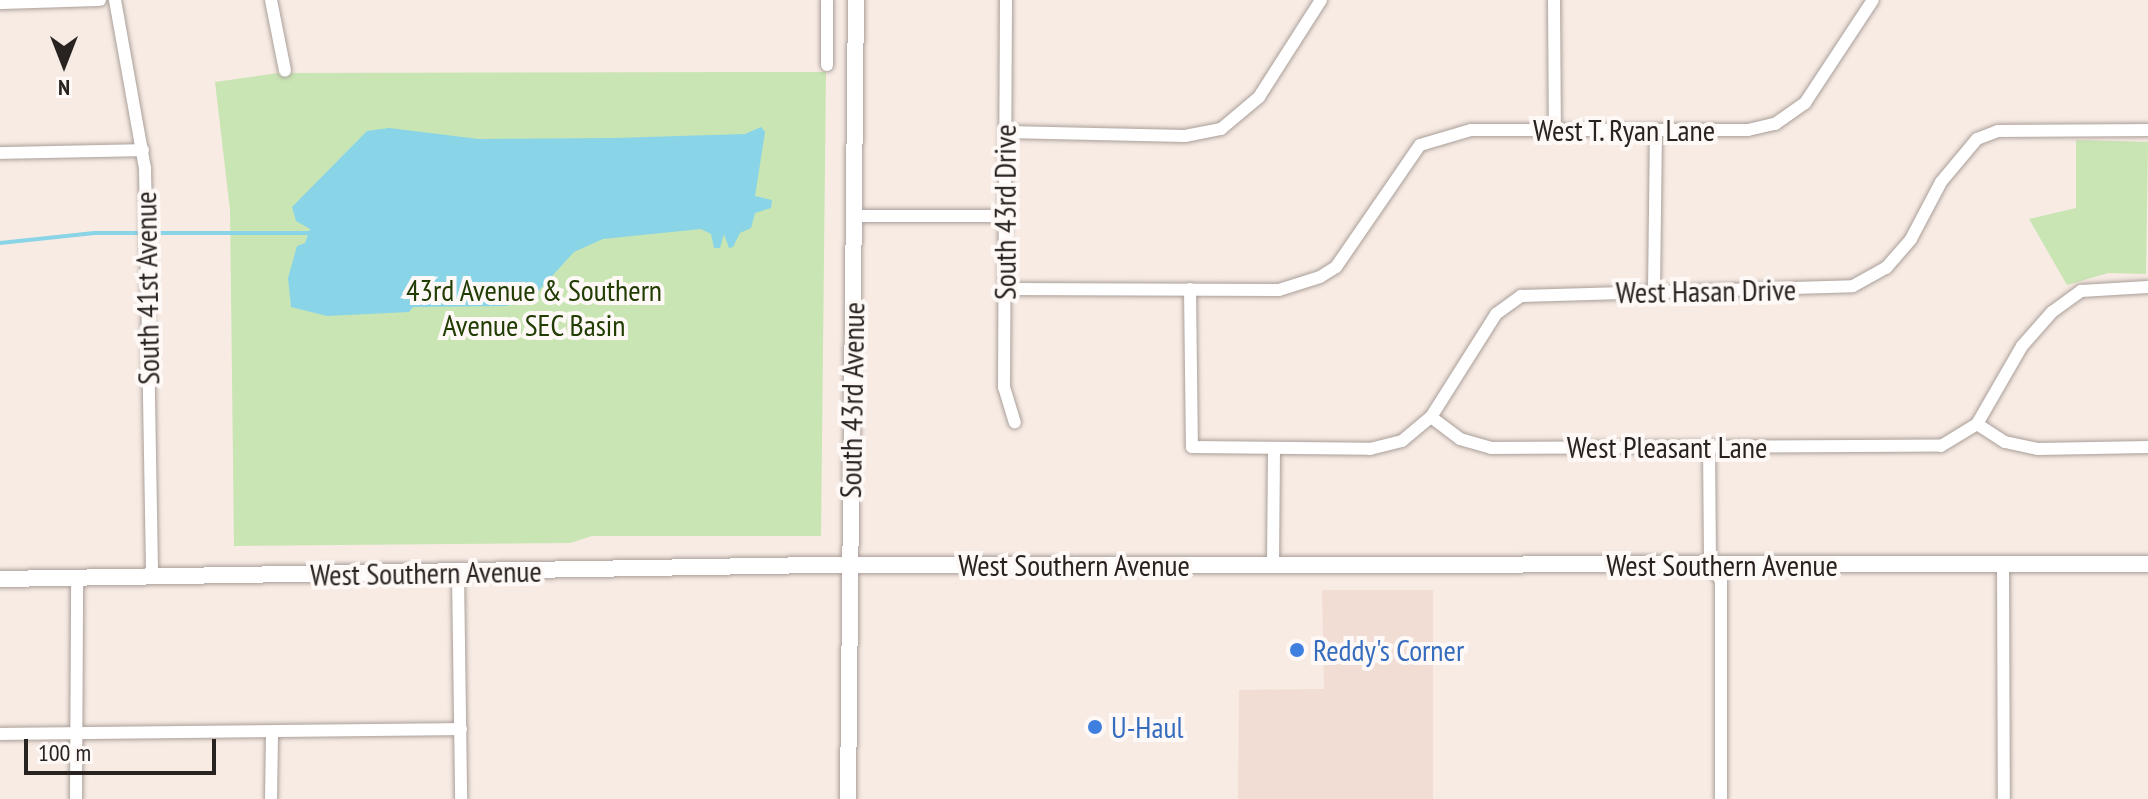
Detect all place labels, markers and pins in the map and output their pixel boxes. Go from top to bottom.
place label: Reddy's Corner [1313,632,1464,668]
marker: Reddy's Corner [1288,641,1306,659]
place label: U-Haul [1111,709,1183,745]
marker: U-Haul [1086,718,1104,736]

